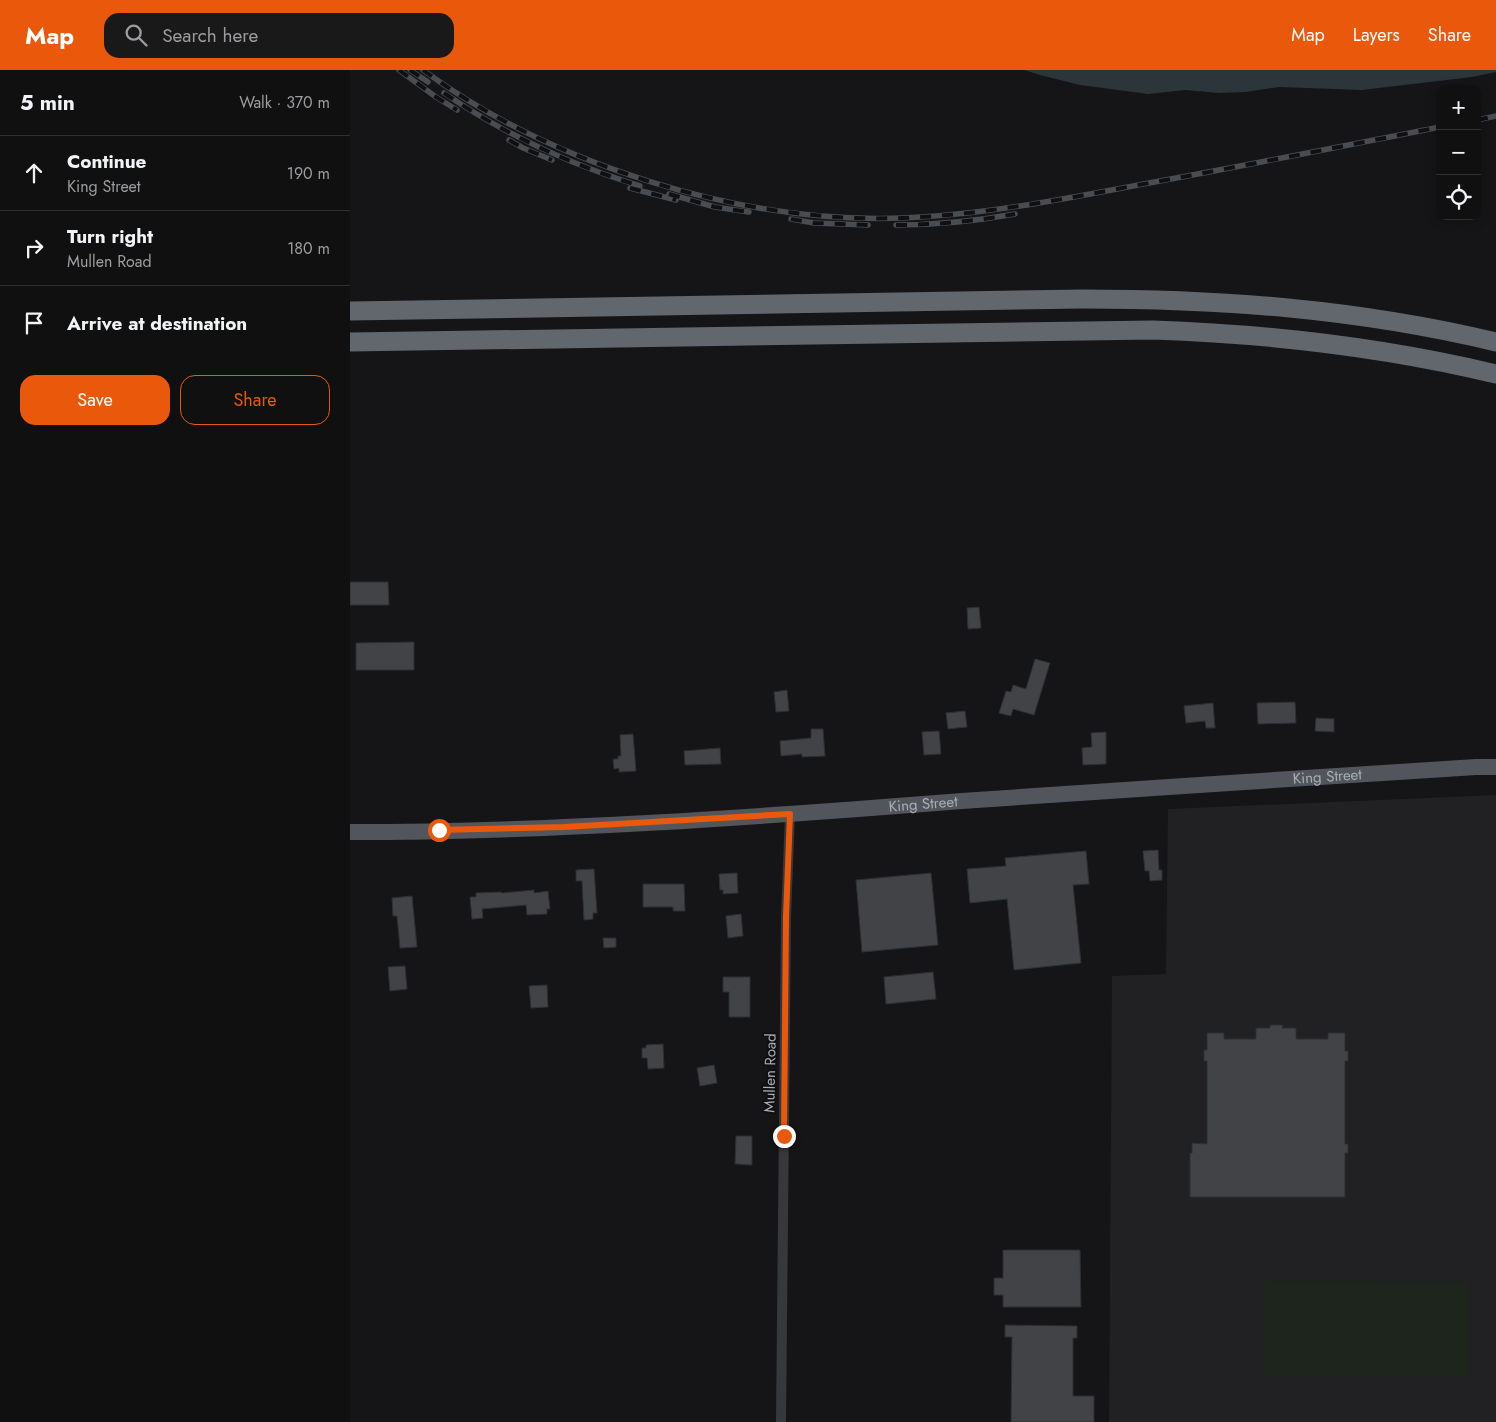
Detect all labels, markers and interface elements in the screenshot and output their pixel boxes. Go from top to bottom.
search box [104,13,454,58]
text: Map [25,18,74,53]
icon: search [122,21,150,49]
text: Search here [162,22,258,49]
text: Map [1291,22,1325,48]
text: Layers [1353,22,1400,48]
text: Share [1428,22,1471,48]
map controls [1436,85,1481,220]
button: + [1436,85,1481,130]
text: 5 min [20,88,75,118]
text: Walk · 370 m [239,91,330,114]
button: − [1436,130,1481,175]
text: Continue [67,148,146,175]
icon: ahead [20,159,48,187]
text: 190 m [287,162,330,185]
text: King Street [67,175,141,198]
button: locate [1436,175,1481,220]
text: Turn right [67,223,153,250]
icon: right [20,234,48,262]
text: 180 m [287,237,330,260]
text: Mullen Road [67,250,152,273]
icon: arrive [20,309,48,337]
text: Arrive at destination [67,310,247,337]
button: Save [20,375,170,425]
button: Share [180,375,330,425]
street label: King Street [1292,763,1363,790]
street label: King Street [888,790,959,818]
route start [428,819,451,842]
street label: Mullen Road [758,1033,782,1113]
route end [773,1125,796,1148]

